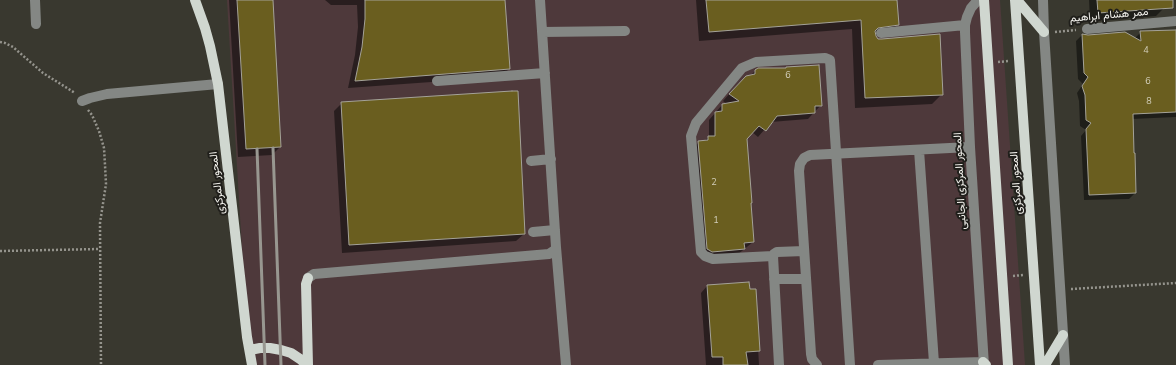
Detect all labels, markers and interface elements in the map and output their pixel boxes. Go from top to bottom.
street label: ممر هشام ابراهيم [1069,5,1149,25]
house number: 4 [1143,45,1149,55]
house number: 6 [785,70,791,80]
house number: 6 [1145,76,1151,86]
house number: 8 [1146,96,1152,106]
street label: المحور المركزى الجانبى [951,132,969,230]
street label: المحور المركزى [207,151,227,215]
street label: المحور المركزى [1007,151,1025,215]
house number: 2 [711,177,717,187]
house number: 1 [713,215,719,225]

